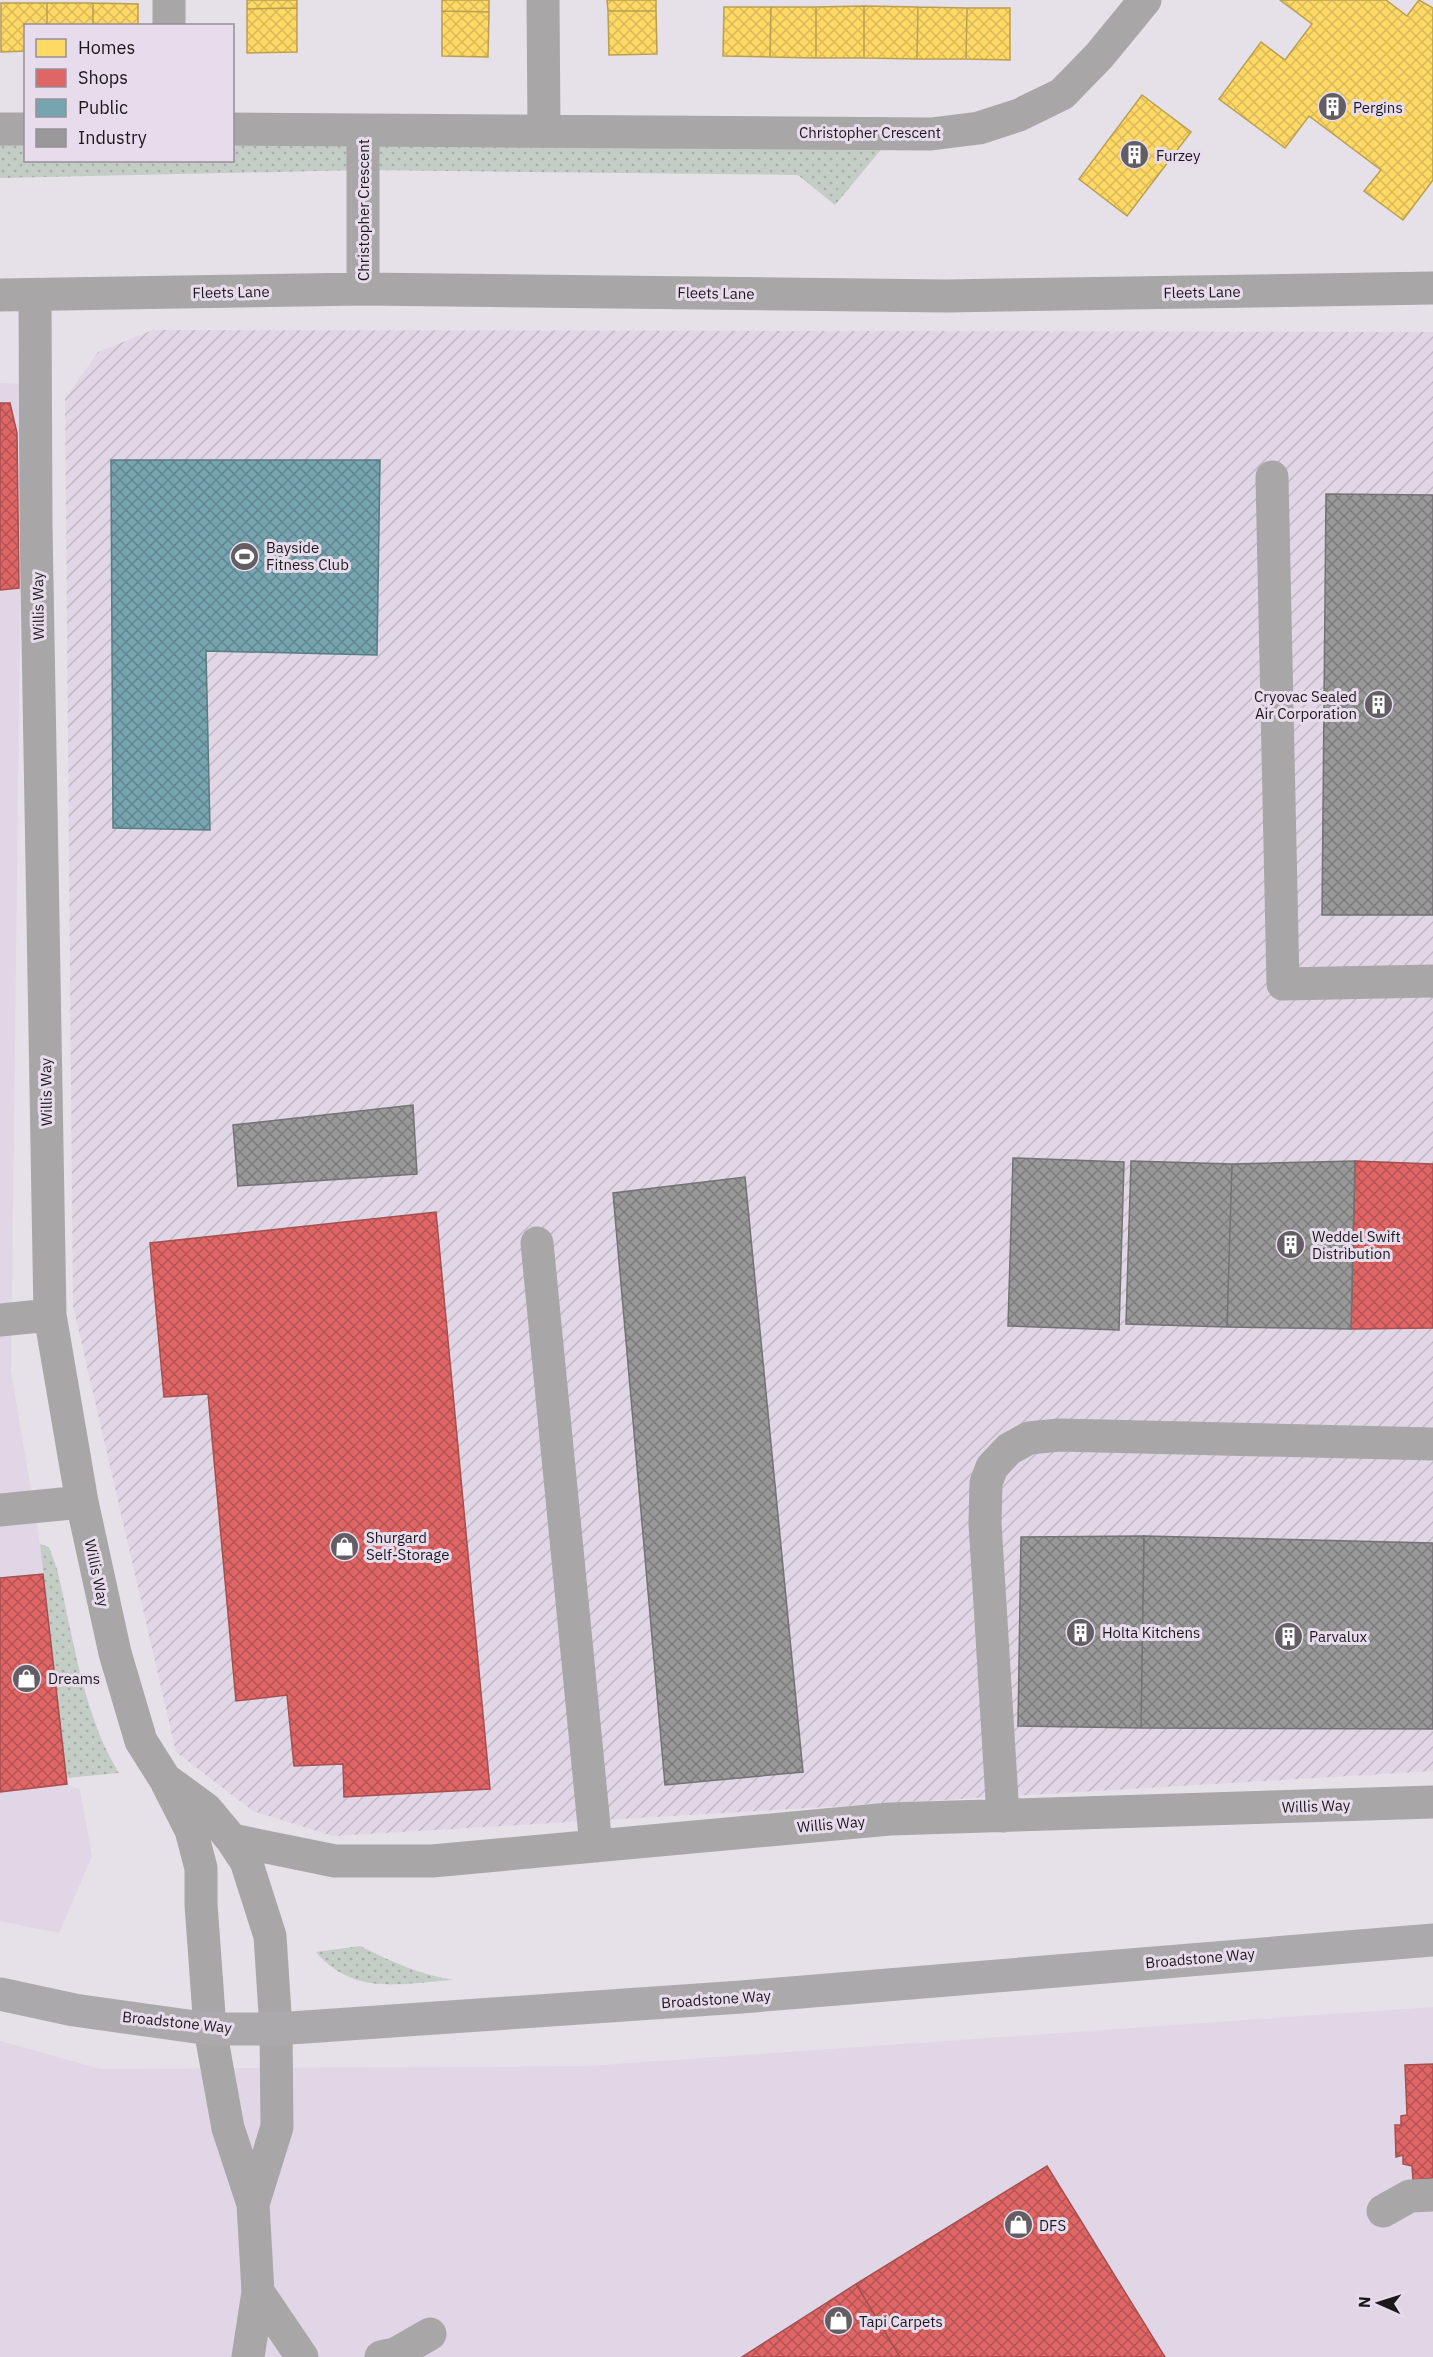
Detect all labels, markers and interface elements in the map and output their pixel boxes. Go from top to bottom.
legend [24,24,234,162]
text: Homes [78,36,135,59]
text: Shops [78,66,128,89]
building icon: Pergins [1316,91,1348,123]
text: Public [78,96,128,119]
place label: Pergins [1353,98,1403,117]
street label: Christopher Crescent [799,123,941,142]
text: Industry [78,126,147,149]
street label: Christopher Crescent [354,139,373,281]
building icon: Furzey [1119,139,1151,171]
place label: Furzey [1156,146,1201,165]
street label: Fleets Lane [192,282,270,302]
street label: Fleets Lane [1163,282,1241,302]
street label: Fleets Lane [677,283,755,303]
place label: Bayside Fitness Club [266,538,349,574]
sports icon: Bayside Fitness Club [229,540,261,572]
street label: Willis Way [28,571,48,640]
place label: Cryovac Sealed Air Corporation [1254,687,1357,723]
building icon: Cryovac Sealed Air Corporation [1362,689,1394,721]
street label: Willis Way [36,1057,56,1126]
place label: Weddel Swift Distribution [1312,1227,1401,1263]
building icon: Weddel Swift Distribution [1275,1229,1307,1261]
place label: Shurgard Self-Storage [366,1528,449,1564]
shop icon: Shurgard Self-Storage [329,1530,361,1562]
street label: Willis Way [81,1538,114,1609]
building icon: Holta Kitchens [1065,1616,1097,1648]
building icon: Parvalux [1272,1620,1304,1652]
place label: Holta Kitchens [1102,1623,1200,1642]
place label: Parvalux [1309,1627,1367,1646]
shop icon: Dreams [11,1662,43,1694]
place label: Dreams [48,1669,100,1688]
street label: Willis Way [1281,1795,1351,1817]
street label: Willis Way [796,1812,866,1836]
street label: Broadstone Way [1144,1944,1256,1972]
street label: Broadstone Way [660,1986,772,2012]
street label: Broadstone Way [121,2007,233,2037]
shop icon: DFS [1002,2209,1034,2241]
place label: DFS [1039,2216,1066,2235]
north arrow [1349,2273,1409,2333]
text: N [1354,2296,1374,2309]
shop icon: Tapi Carpets [822,2305,854,2337]
place label: Tapi Carpets [859,2312,943,2331]

